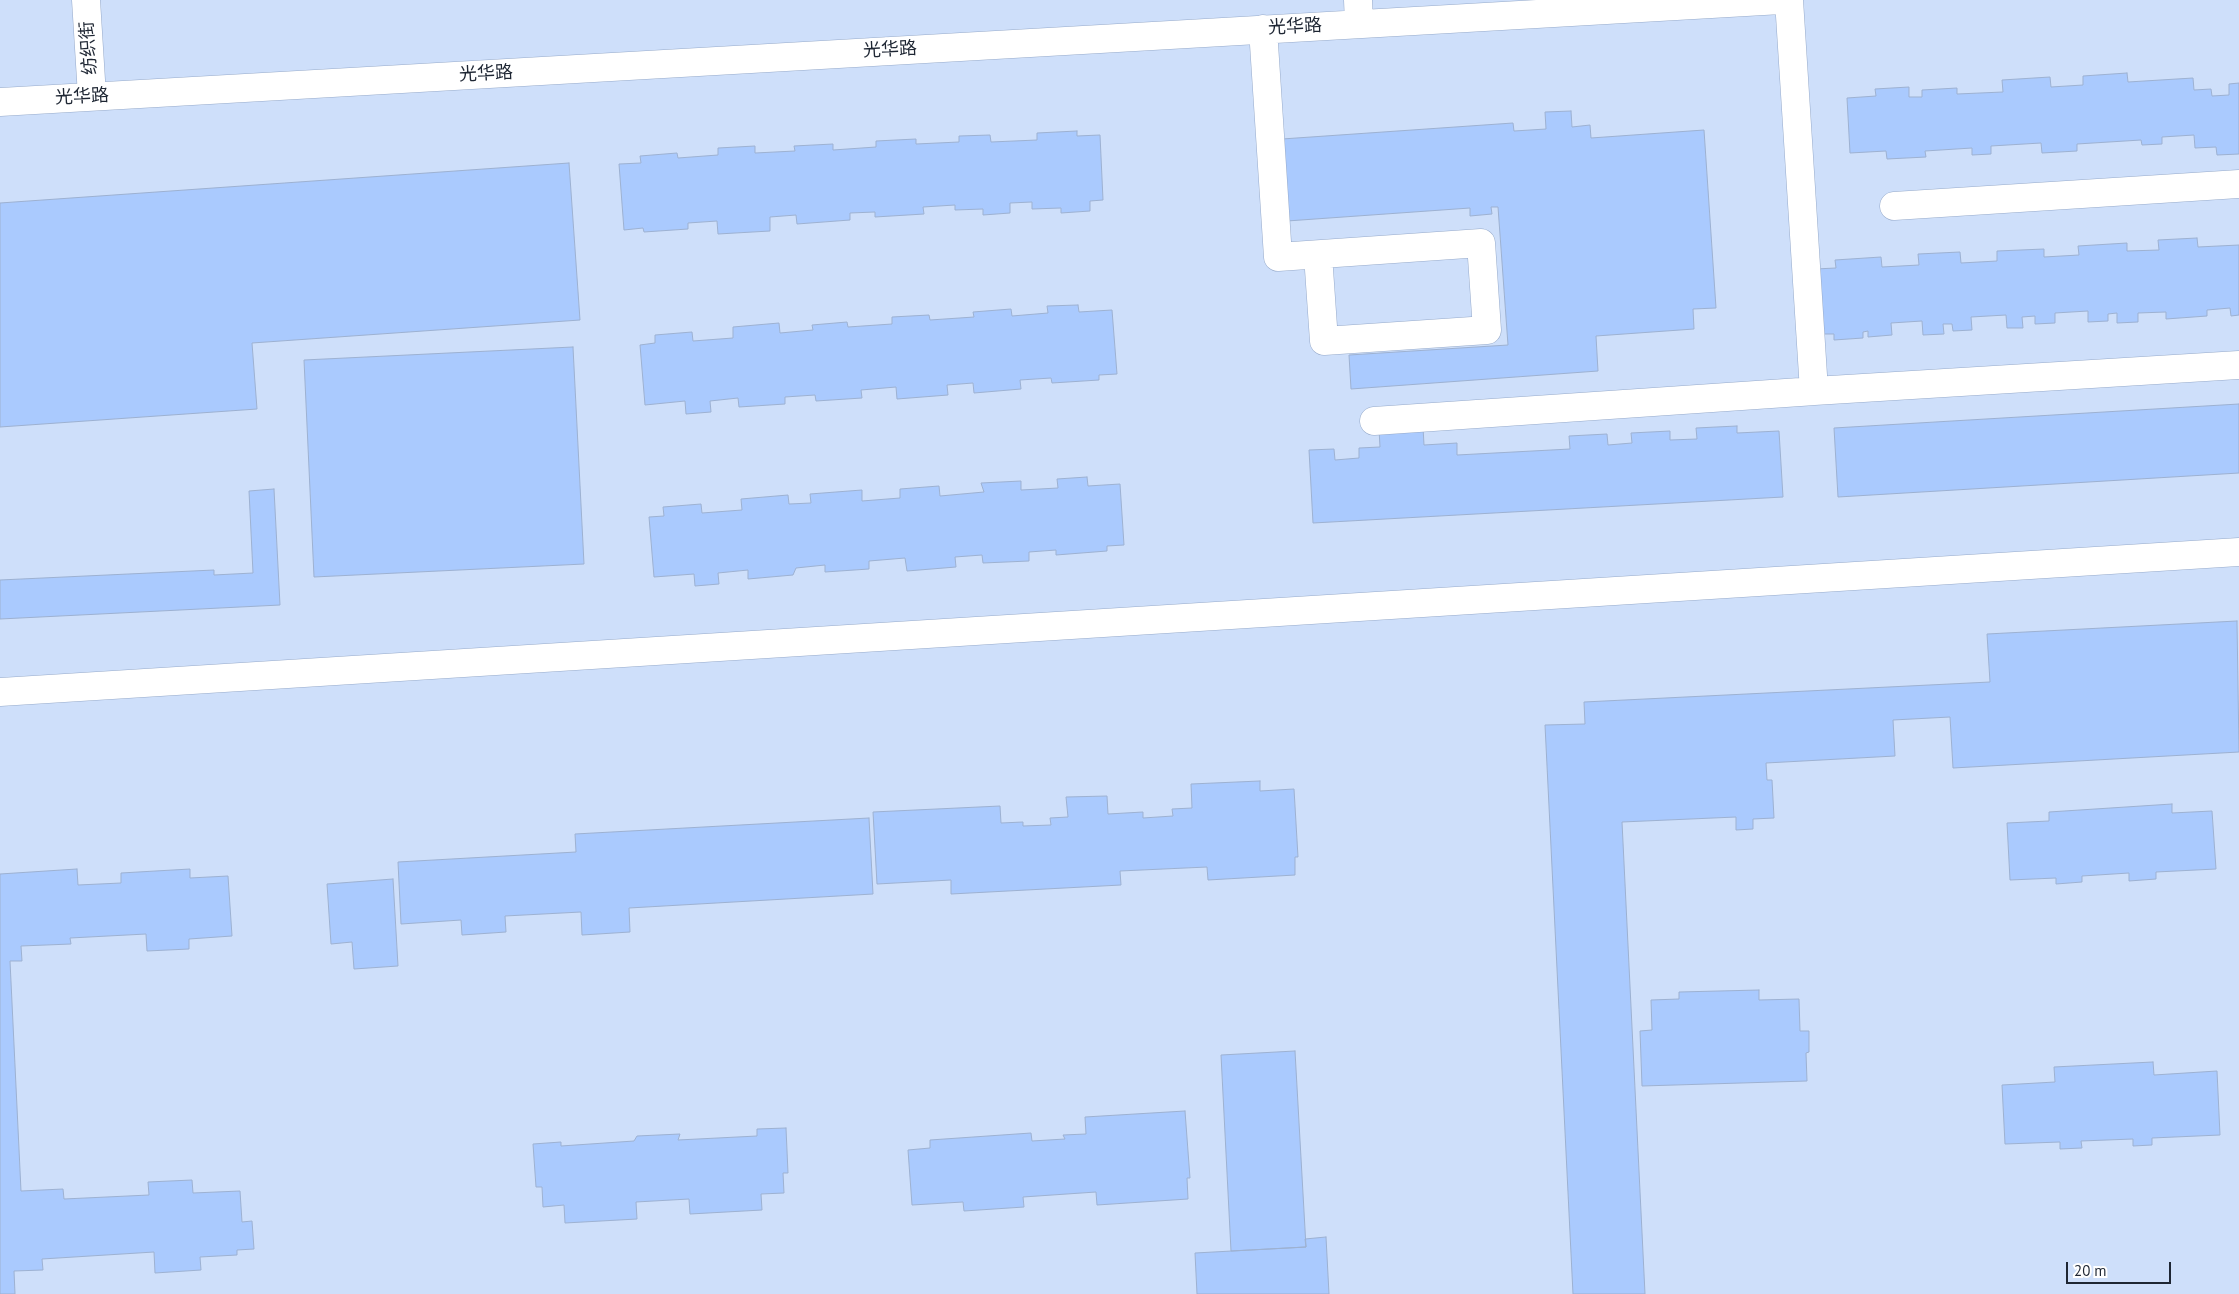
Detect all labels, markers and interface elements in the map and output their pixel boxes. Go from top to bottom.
street label: 光华路 [1267,15,1323,39]
street label: 纺织街 [76,20,102,76]
street label: 光华路 [862,38,918,62]
street label: 光华路 [458,62,514,86]
street label: 光华路 [54,85,110,109]
scale bar [2069,1252,2174,1284]
text: 20 m [2074,1261,2107,1280]

